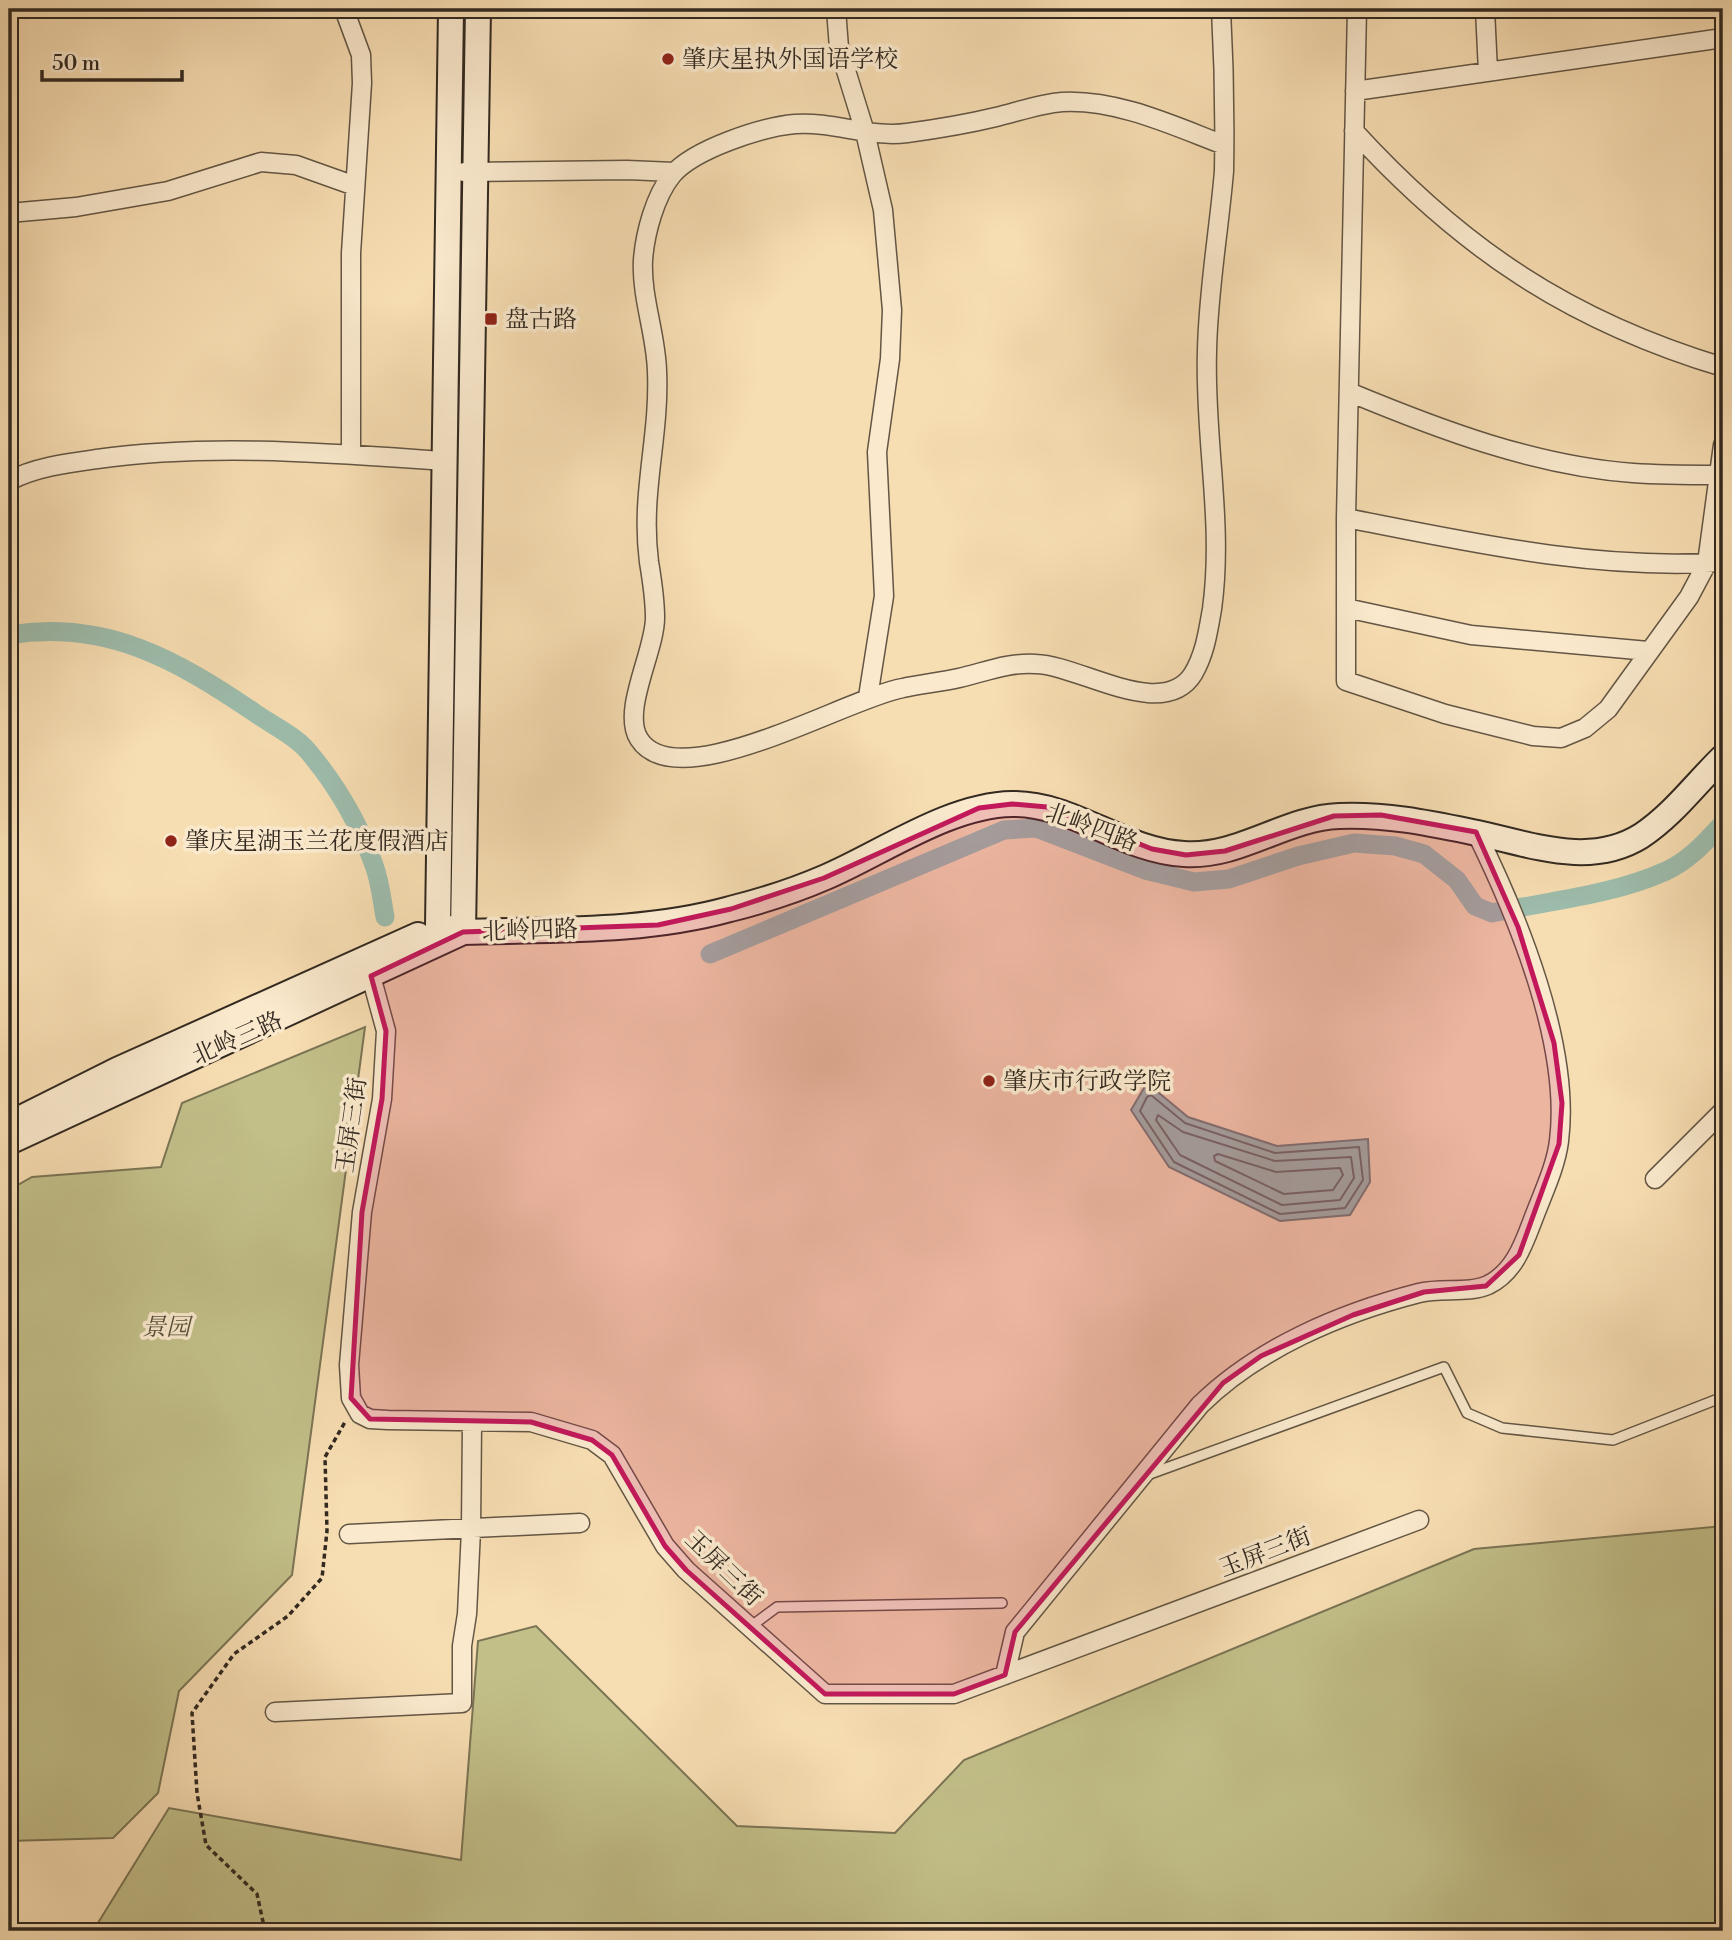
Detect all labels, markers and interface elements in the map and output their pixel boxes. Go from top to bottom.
scale bar [42,38,182,82]
place label: 肇庆星执外国语学校 [682,45,898,75]
text: 50 m [52,51,100,77]
marker: 肇庆星执外国语学校 [660,51,676,67]
place label: 盘古路 [505,305,577,335]
marker: 盘古路 [483,311,499,327]
street label: 北岭四路 [1041,797,1142,858]
place label: 肇庆星湖玉兰花度假酒店 [185,827,449,857]
marker: 肇庆星湖玉兰花度假酒店 [163,833,179,849]
street label: 北岭四路 [482,914,579,948]
street label: 北岭三路 [187,1006,287,1072]
place label: 肇庆市行政学院 [1003,1067,1171,1097]
marker: 肇庆市行政学院 [981,1073,997,1089]
street label: 玉屏三街 [330,1076,374,1175]
park label: 景园 [142,1313,194,1343]
street label: 玉屏三街 [1215,1522,1316,1584]
street label: 玉屏三街 [678,1525,768,1613]

